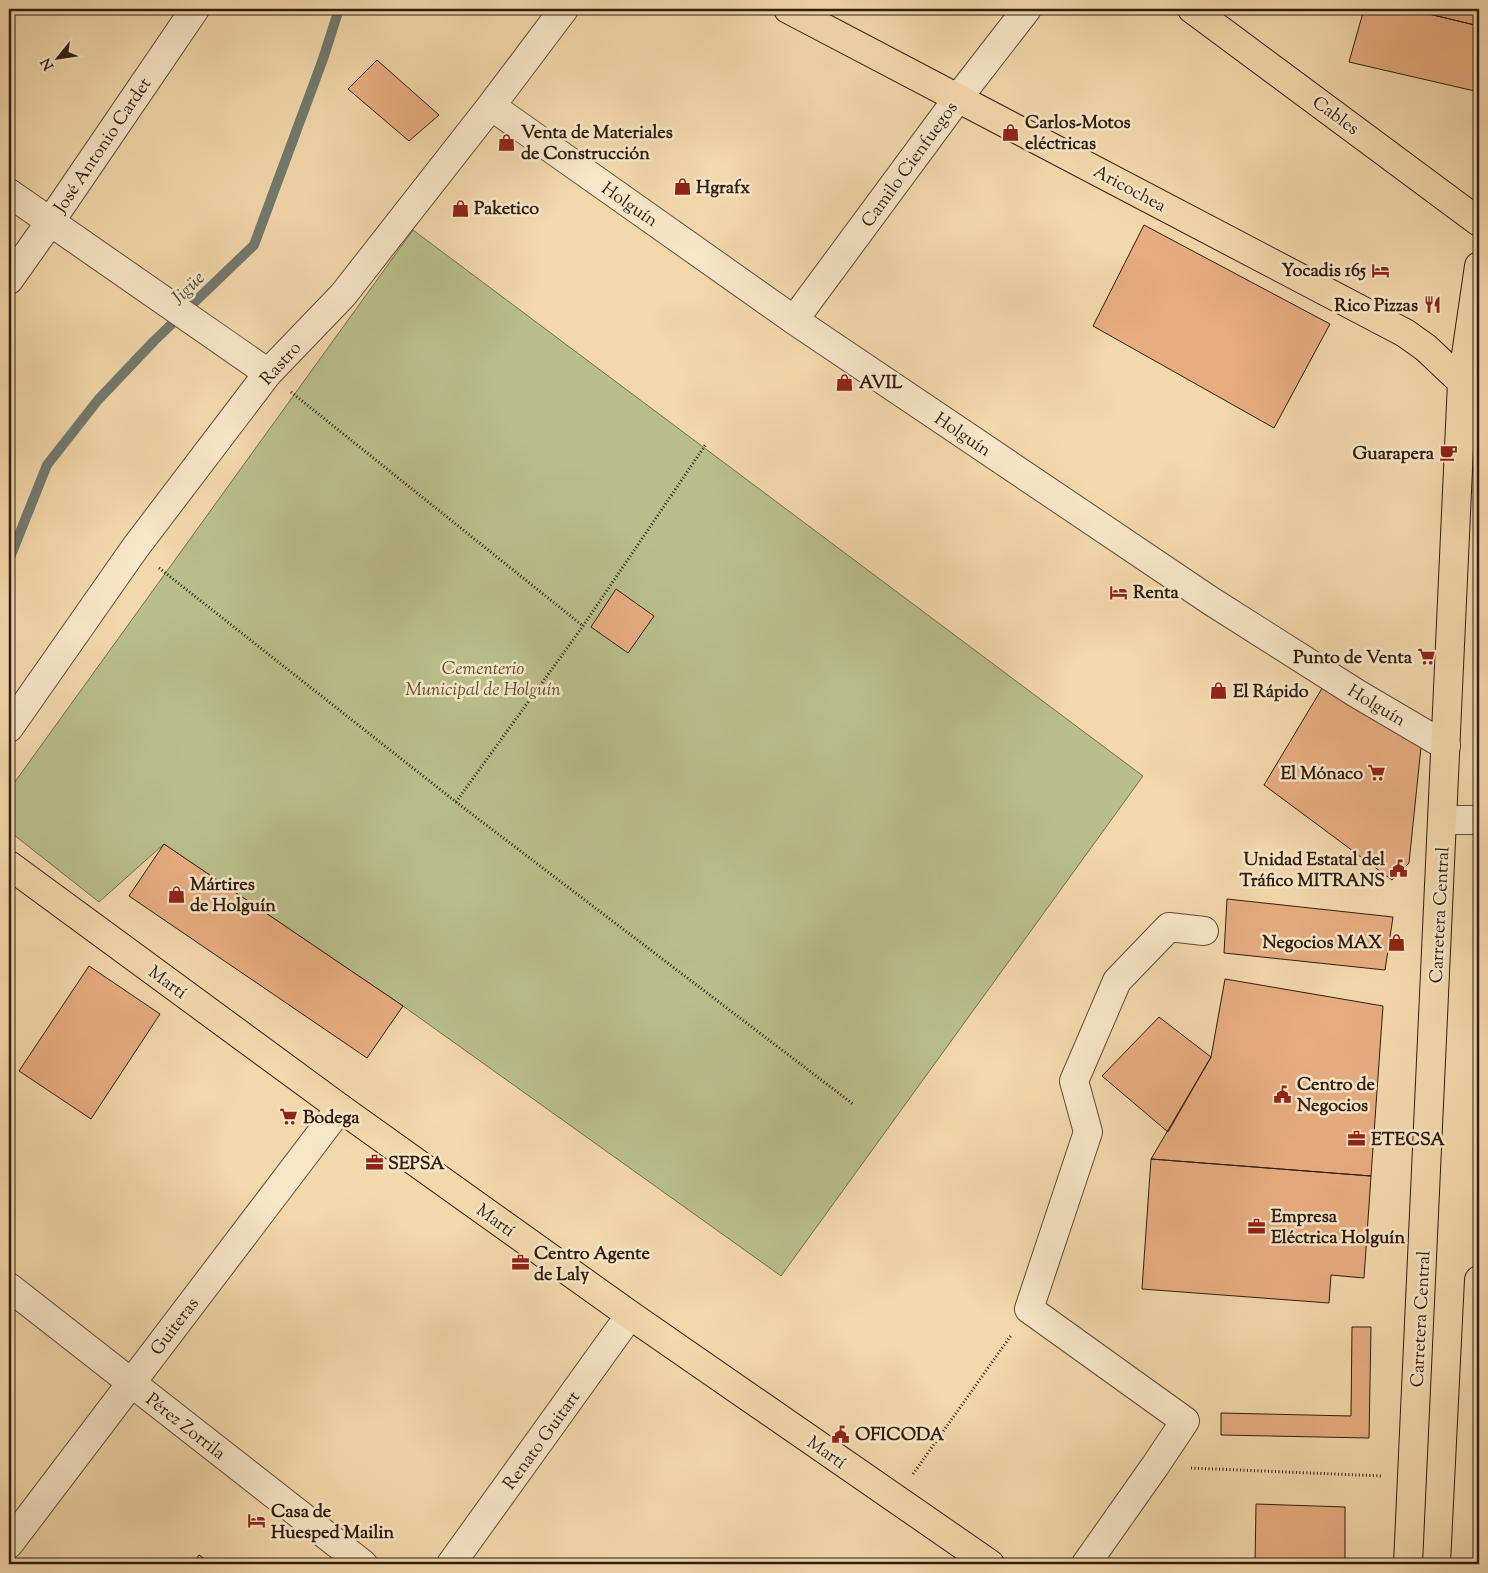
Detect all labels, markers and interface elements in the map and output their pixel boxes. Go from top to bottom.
north arrow [32,32,82,82]
text: N [37,54,60,73]
street label: José Antonio Cardet [48,73,159,220]
street label: Cables [1306,91,1364,143]
street label: Camilo Cienfuegos [856,97,965,233]
place label: Carlos-Motos eléctricas [1025,111,1131,158]
place label: Venta de Materiales de Construcción [521,121,673,168]
shop icon: Carlos-Motos eléctricas [1001,122,1021,142]
shop icon: Venta de Materiales de Construcción [497,132,517,152]
street label: Aricochea [1088,160,1170,220]
place label: Hgrafx [696,176,750,202]
street label: Holguín [595,177,663,235]
shop icon: Hgrafx [672,177,692,197]
place label: Paketico [474,197,539,223]
shop icon: Paketico [450,198,470,218]
place label: Yocadis 165 [1282,259,1367,285]
hotel icon: Yocadis 165 [1370,260,1390,280]
water label: Jigüe [165,266,212,312]
place label: Rico Pizzas [1334,294,1418,320]
restaurant icon: Rico Pizzas [1422,295,1442,315]
street label: Rastro [255,337,308,392]
place label: AVIL [859,371,903,397]
shop icon: AVIL [835,372,855,392]
street label: Holguín [928,407,996,464]
place label: Guarapera [1353,442,1435,468]
cafe icon: Guarapera [1438,443,1458,463]
place label: Renta [1133,581,1179,607]
hotel icon: Renta [1109,582,1129,602]
place label: Punto de Venta [1293,646,1413,672]
supermarket icon: Punto de Venta [1416,647,1436,667]
park label: Cementerio Municipal de Holguín [405,657,561,704]
street label: Holguín [1342,679,1410,734]
place label: El Rápido [1233,680,1309,706]
shop icon: El Rápido [1209,681,1229,701]
place label: El Mónaco [1280,762,1363,788]
supermarket icon: El Mónaco [1367,763,1387,783]
street label: Carretera Central [1424,846,1458,984]
place label: Unidad Estatal del Tráfico MITRANS [1240,848,1386,895]
public building icon: Unidad Estatal del Tráfico MITRANS [1389,859,1409,879]
place label: Mártires de Holguín [190,873,276,920]
shop icon: Mártires de Holguín [166,884,186,904]
place label: Negocios MAX [1262,931,1382,957]
shop icon: Negocios MAX [1386,932,1406,952]
street label: Martí [142,961,192,1007]
place label: Centro de Negocios [1297,1073,1375,1120]
public building icon: Centro de Negocios [1273,1084,1293,1104]
place label: Bodega [303,1106,360,1132]
supermarket icon: Bodega [279,1107,299,1127]
place label: ETECSA [1371,1128,1445,1154]
office icon: ETECSA [1347,1129,1367,1149]
place label: SEPSA [388,1152,445,1178]
office icon: SEPSA [364,1153,384,1173]
street label: Martí [470,1199,520,1245]
place label: Empresa Eléctrica Holguín [1271,1205,1405,1252]
office icon: Empresa Eléctrica Holguín [1247,1216,1267,1236]
place label: Centro Agente de Laly [534,1242,650,1289]
street label: Carretera Central [1405,1250,1439,1388]
office icon: Centro Agente de Laly [510,1253,530,1273]
street label: Guiteras [145,1293,206,1362]
street label: Renato Guitart [498,1386,587,1496]
street label: Pérez Zorrila [139,1388,230,1467]
place label: OFICODA [855,1423,944,1449]
public building icon: OFICODA [831,1424,851,1444]
street label: Martí [801,1431,851,1477]
place label: Casa de Huesped Mailin [271,1500,395,1547]
hotel icon: Casa de Huesped Mailin [247,1511,267,1531]

